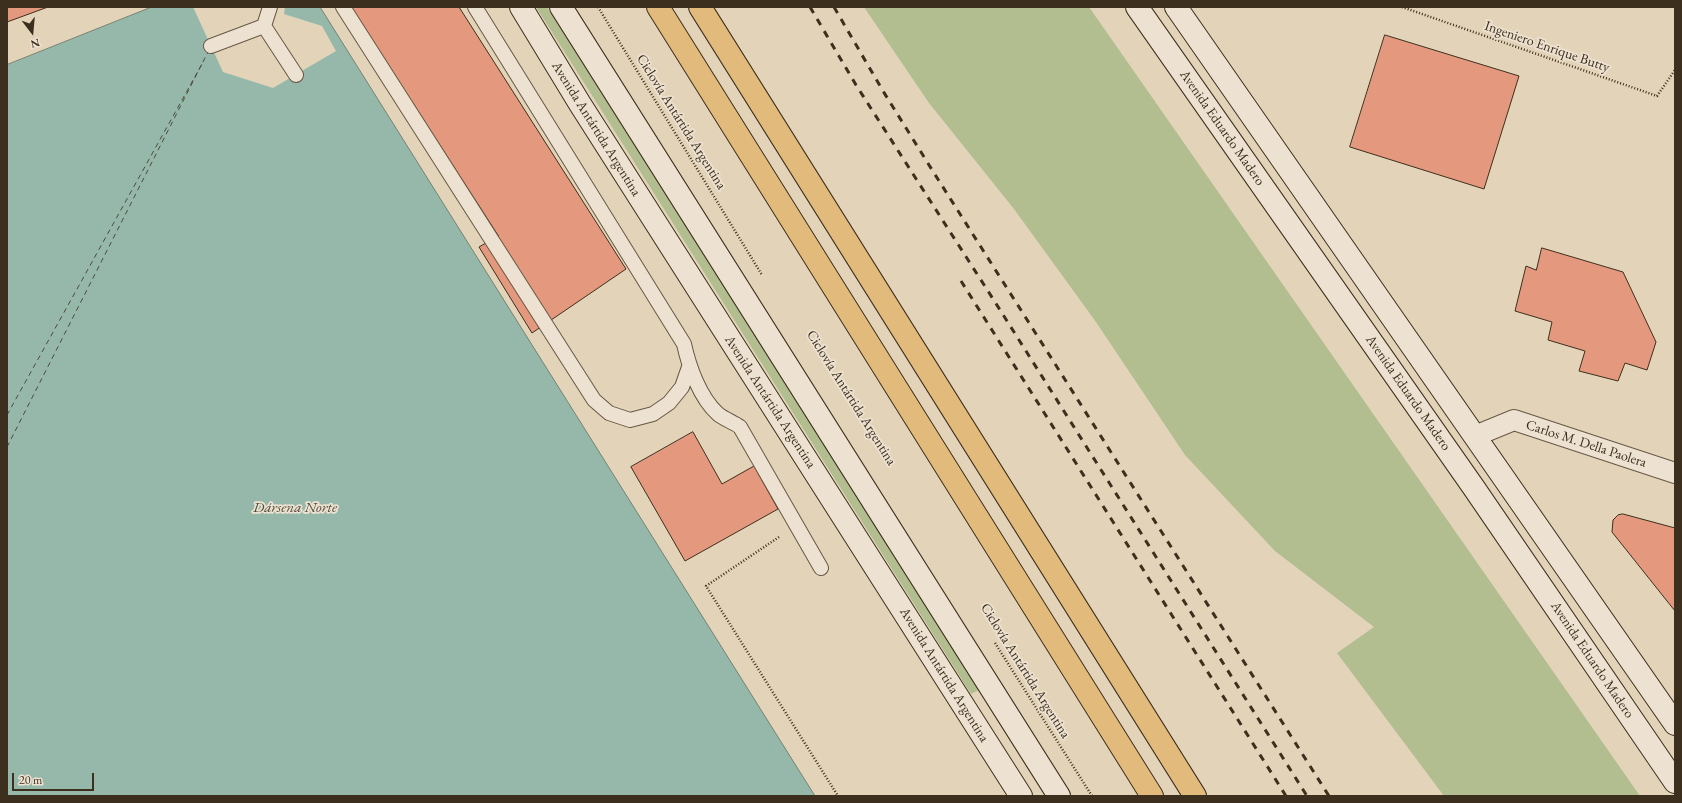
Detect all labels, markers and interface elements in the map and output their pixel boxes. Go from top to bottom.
north arrow [12,12,52,52]
street label: Ingeniero Enrique Butty [1482,18,1612,76]
text: N [29,36,42,51]
street label: Ciclovía Antártida Argentina [632,51,730,193]
street label: Avenida Antártida Argentina [548,59,644,199]
street label: Avenida Eduardo Madero [1176,67,1268,189]
street label: Ciclovía Antártida Argentina [802,327,900,469]
street label: Avenida Antártida Argentina [721,332,819,472]
street label: Avenida Eduardo Madero [1362,332,1454,454]
street label: Carlos M. Della Paolera [1523,417,1649,471]
water label: Dársena Norte [253,499,337,517]
street label: Avenida Eduardo Madero [1547,598,1637,722]
street label: Ciclovía Antártida Argentina [976,600,1074,742]
street label: Avenida Antártida Argentina [896,605,992,745]
scale bar [14,765,96,791]
text: 20 m [19,772,42,788]

